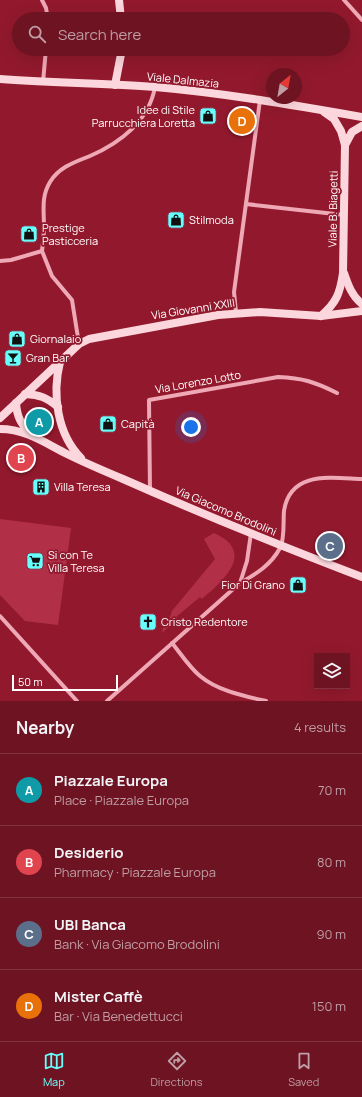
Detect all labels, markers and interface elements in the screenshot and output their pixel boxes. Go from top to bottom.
search box [12,12,350,56]
icon: search [26,23,48,45]
text: Search here [58,24,141,45]
street label: Viale Dalmazia [146,68,220,91]
north arrow [266,68,302,104]
place label: Idee di Stile Parrucchiera Loretta [92,102,196,130]
shop icon: Idee di Stile Parrucchiera Loretta [198,106,218,126]
pin: D [229,106,255,136]
street label: Viale B. Biagetti [324,170,341,248]
shop icon: Stilmoda [166,210,186,230]
place label: Stilmoda [189,212,234,227]
place label: Prestige Pasticceria [42,220,98,248]
shop icon: Prestige Pasticceria [19,224,39,244]
street label: Via Giovanni XXIII [150,295,236,322]
shop icon: Giornalaio [7,329,27,349]
place label: Giornalaio [30,331,82,346]
bar icon: Gran Bar [3,348,23,368]
place label: Gran Bar [26,350,69,365]
street label: Via Lorenzo Lotto [154,366,243,396]
pin: A [26,407,52,437]
shop icon: Capità [98,414,118,434]
place label: Capità [121,416,155,431]
your location [181,417,201,437]
pin: B [8,443,34,473]
building icon: Villa Teresa [31,477,51,497]
place label: Villa Teresa [54,479,111,494]
street label: Via Giacomo Brodolini [173,482,279,539]
pin: C [317,531,343,561]
place label: Si con Te Villa Teresa [48,547,105,575]
supermarket icon: Si con Te Villa Teresa [25,551,45,571]
shop icon: Fior Di Grano [288,575,308,595]
place label: Fior Di Grano [221,577,285,592]
church icon: Cristo Redentore [138,612,158,632]
place label: Cristo Redentore [161,614,248,629]
map controls [314,653,350,689]
button: layers [314,653,350,689]
scale bar [12,673,118,692]
text: 50 m [18,674,43,689]
text: Nearby [16,716,74,739]
text: 4 results [294,718,346,736]
text: Piazzale Europa [54,770,168,791]
text: A [25,781,33,799]
text: 70 m [318,781,346,799]
text: Place · Piazzale Europa [54,791,189,809]
text: Desiderio [54,842,124,863]
text: B [25,853,33,871]
text: 80 m [317,853,346,871]
text: Pharmacy · Piazzale Europa [54,863,216,881]
text: UBI Banca [54,914,126,935]
text: C [24,925,34,943]
text: 90 m [316,925,346,943]
text: Bank · Via Giacomo Brodolini [54,935,220,953]
text: Mister Caffè [54,986,143,1007]
text: D [24,997,34,1015]
text: 150 m [312,997,346,1015]
text: Bar · Via Benedettucci [54,1007,183,1025]
tab: Map [43,1050,65,1089]
tab: Directions [150,1050,203,1089]
tab: Saved [288,1050,319,1089]

